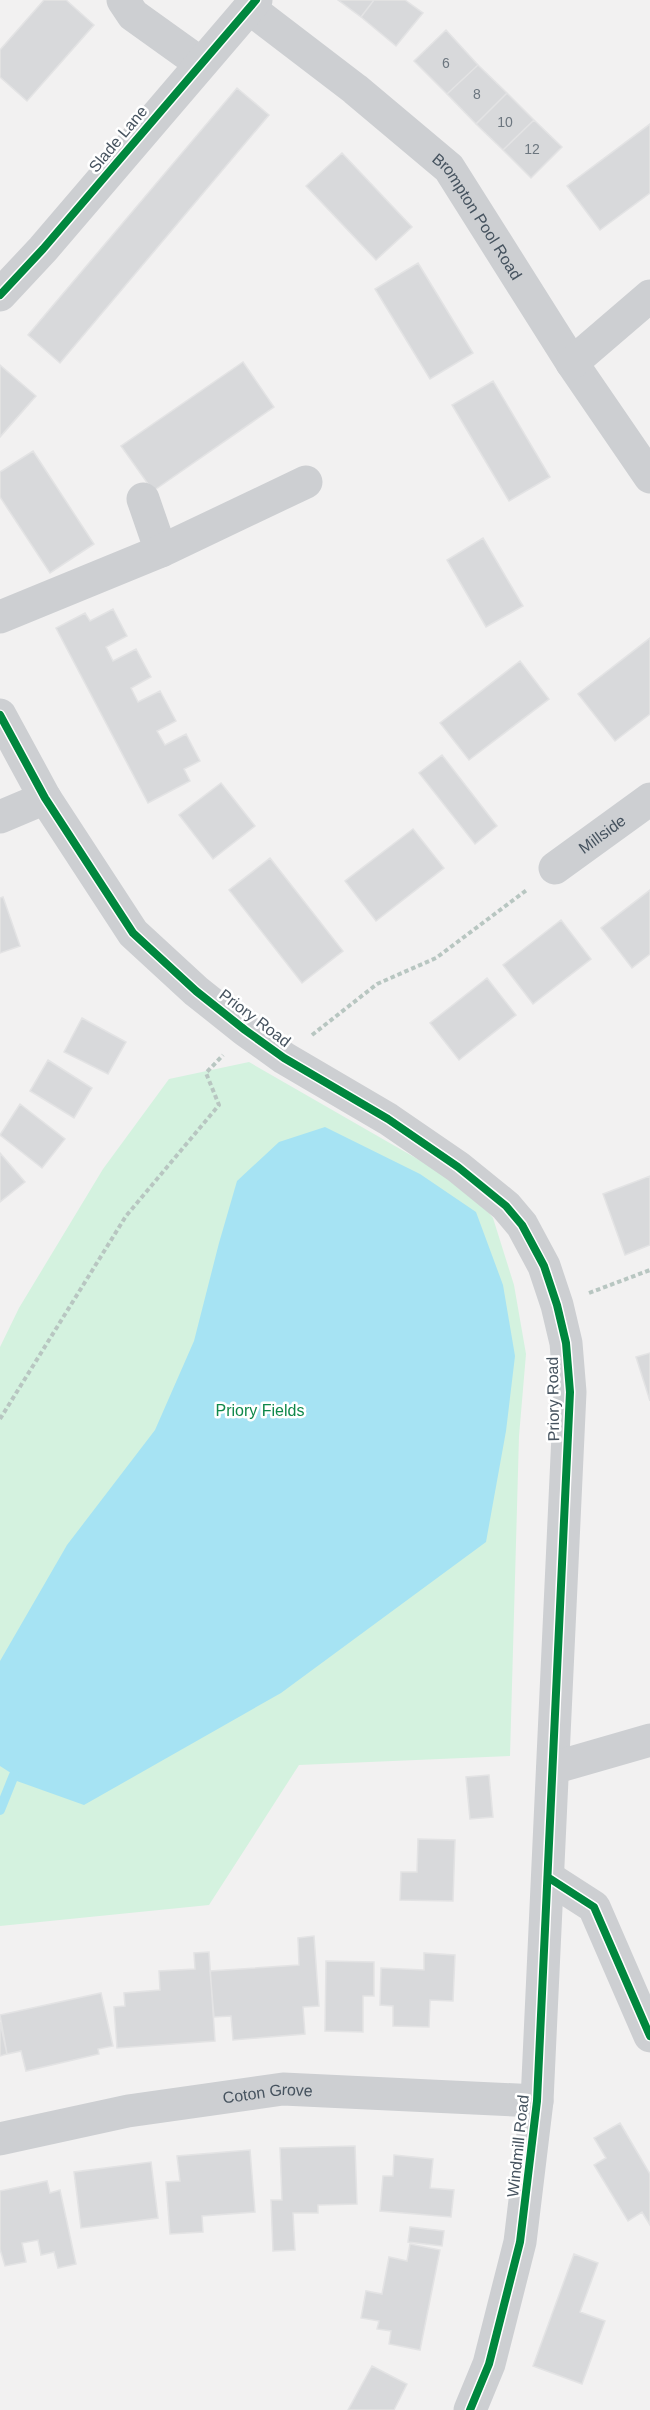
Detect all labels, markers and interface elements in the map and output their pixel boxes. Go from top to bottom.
house number: 6 [442,55,450,71]
house number: 8 [473,86,481,102]
street label: Slade Lane [85,102,151,175]
house number: 10 [497,114,513,130]
house number: 12 [524,141,540,157]
street label: Brompton Pool Road [429,150,526,283]
street label: Millside [575,811,629,856]
street label: Priory Road [216,986,294,1050]
street label: Priory Road [544,1357,562,1441]
park label: Priory Fields [216,1402,304,1419]
street label: Coton Grove [221,2080,313,2106]
street label: Windmill Road [504,2094,532,2198]

